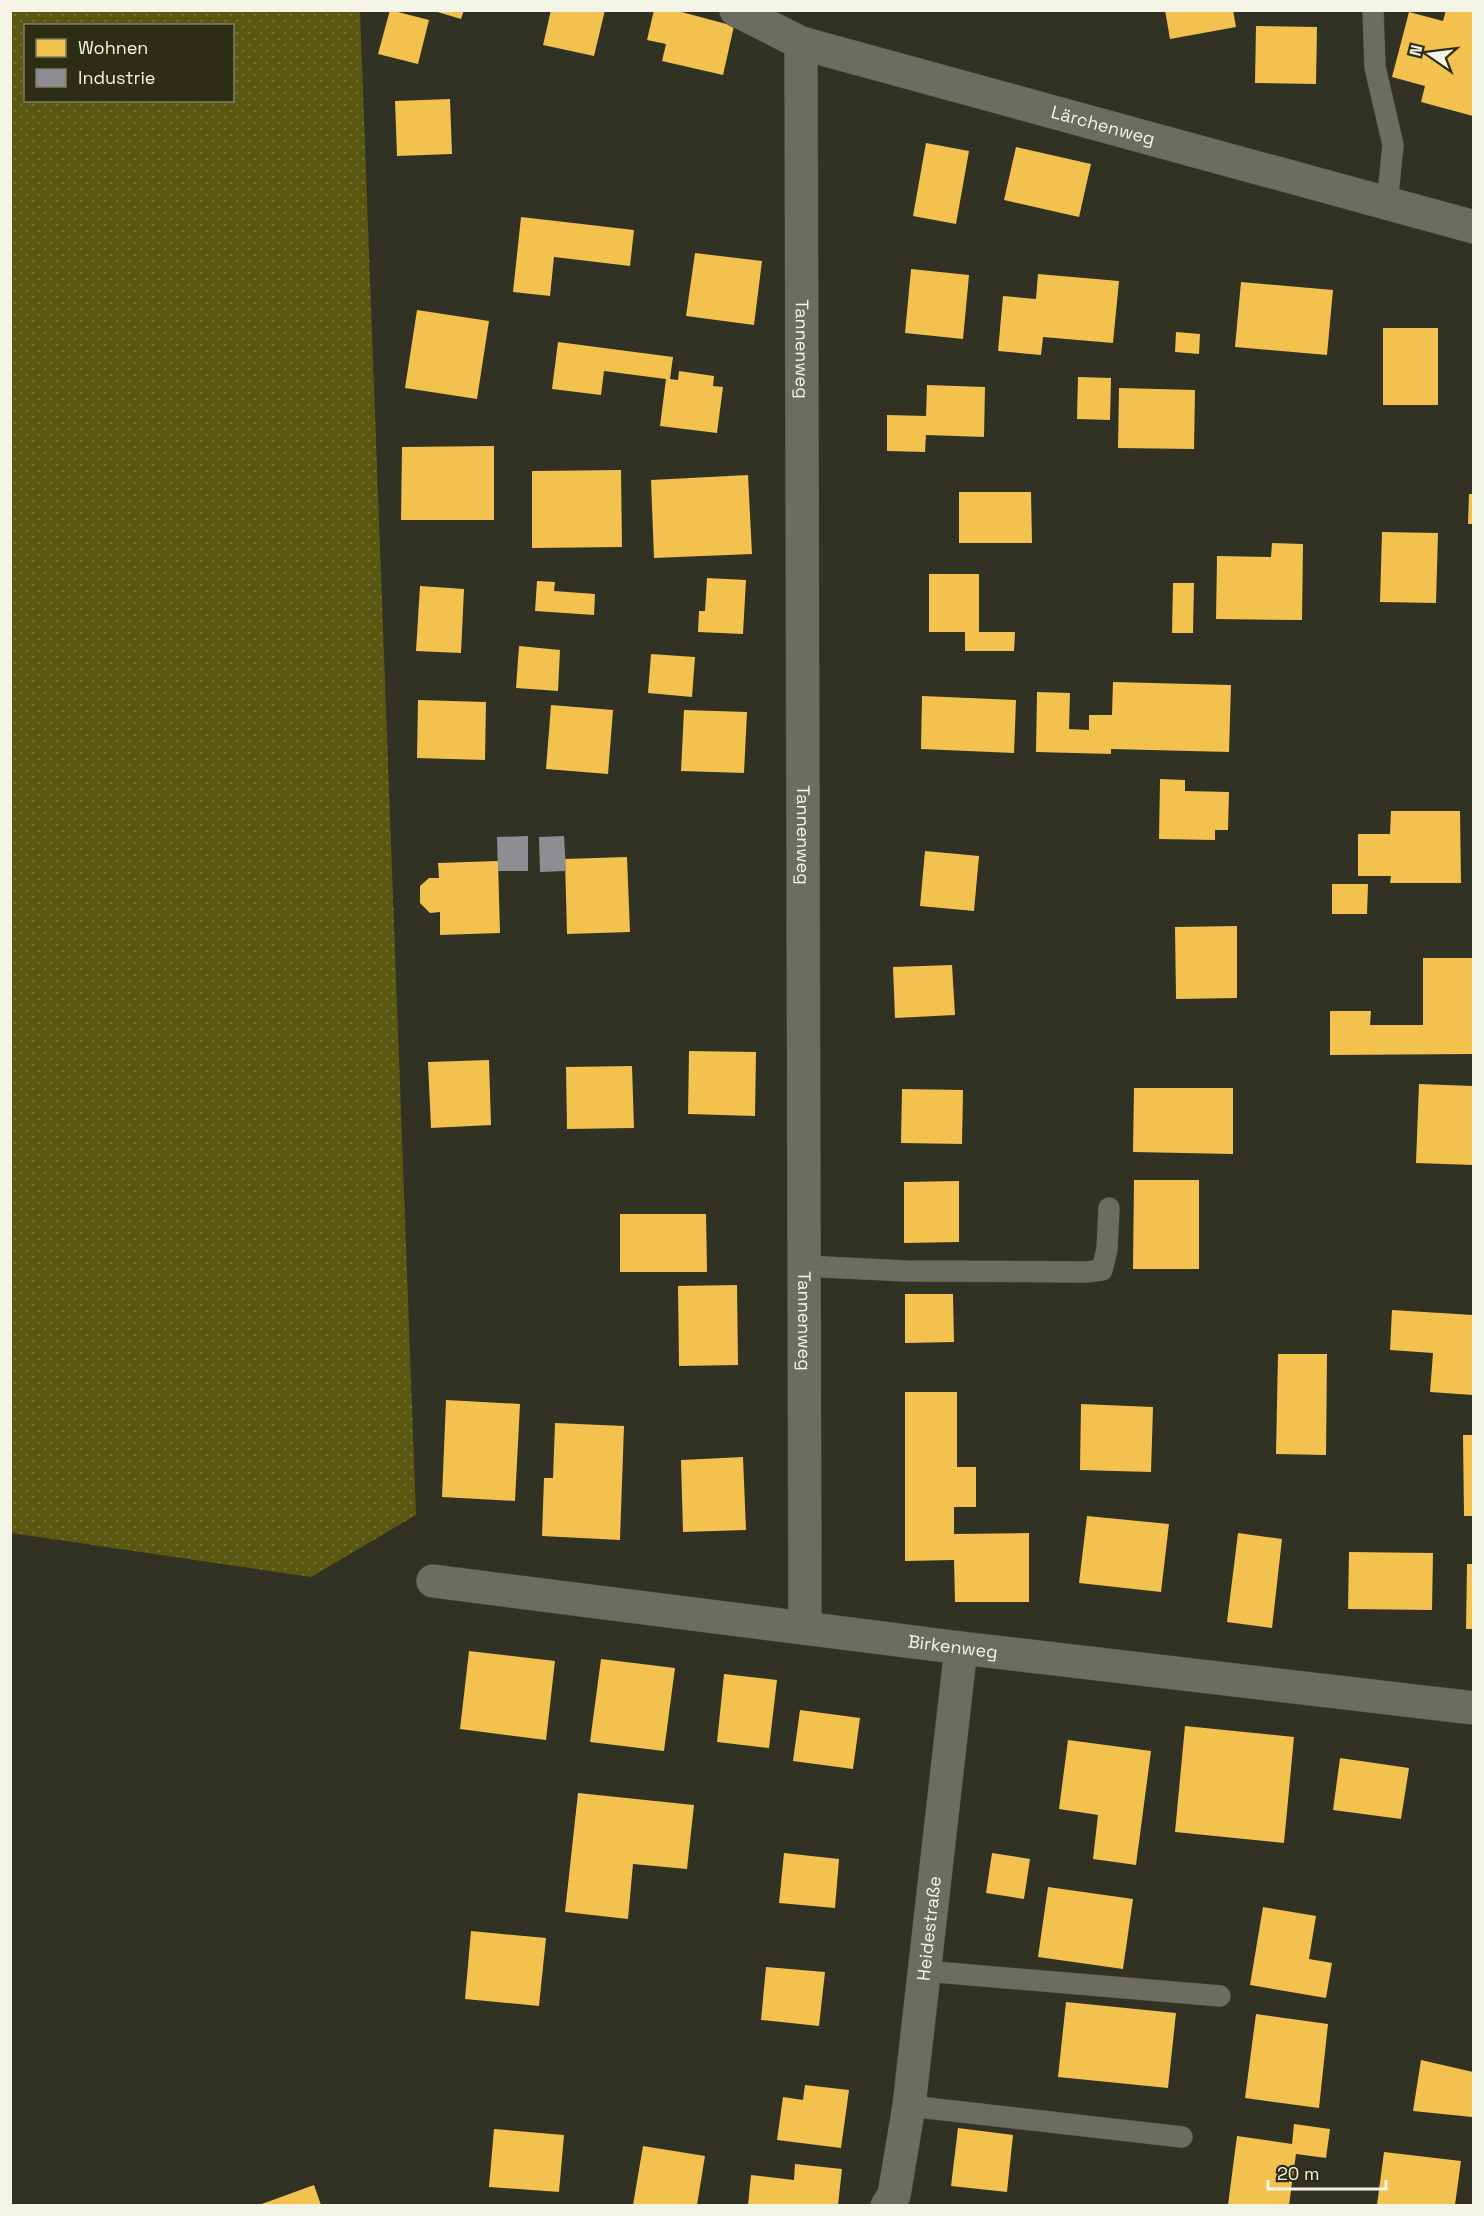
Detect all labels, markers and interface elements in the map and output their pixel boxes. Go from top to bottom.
legend [24,24,234,102]
north arrow [1400,24,1460,84]
text: Wohnen [78,36,148,59]
text: N [1404,43,1427,58]
text: Industrie [78,66,155,89]
street label: Lärchenweg [1049,100,1158,150]
street label: Tannenweg [791,299,814,399]
street label: Tannenweg [792,785,815,885]
street label: Tannenweg [793,1271,816,1371]
street label: Birkenweg [907,1629,999,1663]
street label: Heidestraße [911,1875,946,1982]
scale bar [1268,2153,1386,2191]
text: 20 m [1277,2162,1320,2185]

